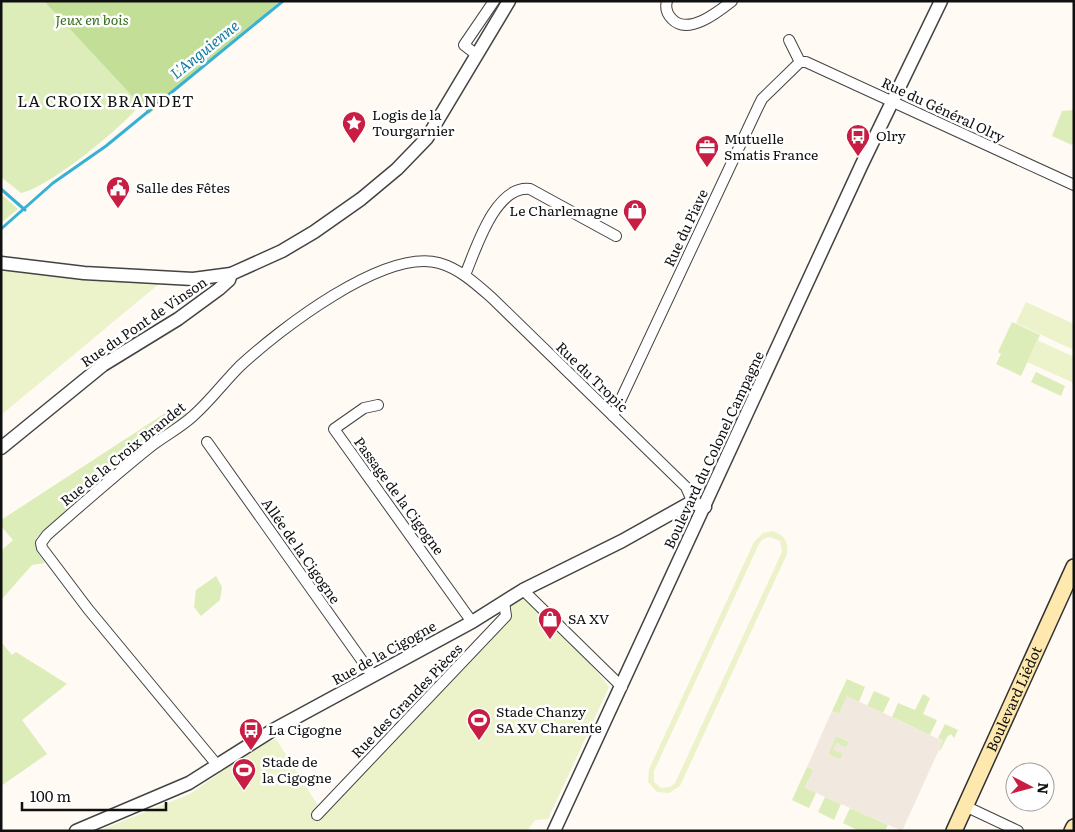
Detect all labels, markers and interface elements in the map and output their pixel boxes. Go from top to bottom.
park label: Jeux en bois [55,9,129,29]
water label: L'Anguienne [165,14,243,84]
street label: Rue du Général Olry [879,74,1007,146]
district label: LA CROIX BRANDET [17,88,195,112]
place label: Logis de la Tourgarnier [372,104,455,140]
place icon: Logis de la Tourgarnier [341,110,367,144]
bus stop icon: Olry [845,123,871,157]
place label: Mutuelle Smatis France [724,128,818,164]
place label: Olry [876,128,906,144]
office icon: Mutuelle Smatis France [694,134,720,168]
public building icon: Salle des Fêtes [105,175,131,209]
place label: Salle des Fêtes [136,177,230,197]
street label: Rue du Piave [658,185,712,270]
shop icon: Le Charlemagne [622,198,648,232]
place label: Le Charlemagne [509,200,618,220]
street label: Rue du Pont de Vinson [76,271,211,371]
street label: Rue du Tropic [552,337,633,416]
street label: Boulevard du Colonel Campagne [658,347,768,552]
street label: Rue de la Croix Brandet [56,396,189,510]
street label: Passage de la Cigogne [350,432,450,559]
street label: Allée de la Cigogne [258,494,346,607]
shop icon: SA XV [537,606,563,640]
place label: SA XV [568,608,610,628]
street label: Rue de la Cigogne [328,615,439,689]
street label: Rue des Grandes Pièces [346,639,466,762]
street label: Boulevard Liédot [980,642,1046,755]
place label: Stade Chanzy SA XV Charente [496,701,602,737]
sports icon: Stade Chanzy SA XV Charente [466,707,492,741]
bus stop icon: La Cigogne [238,717,264,751]
place label: La Cigogne [268,719,342,739]
place label: Stade de la Cigogne [262,751,331,787]
sports icon: Stade de la Cigogne [231,757,257,791]
north arrow [1005,762,1055,812]
scale bar [22,780,166,812]
text: N [1033,782,1054,796]
text: 100 m [30,784,71,807]

